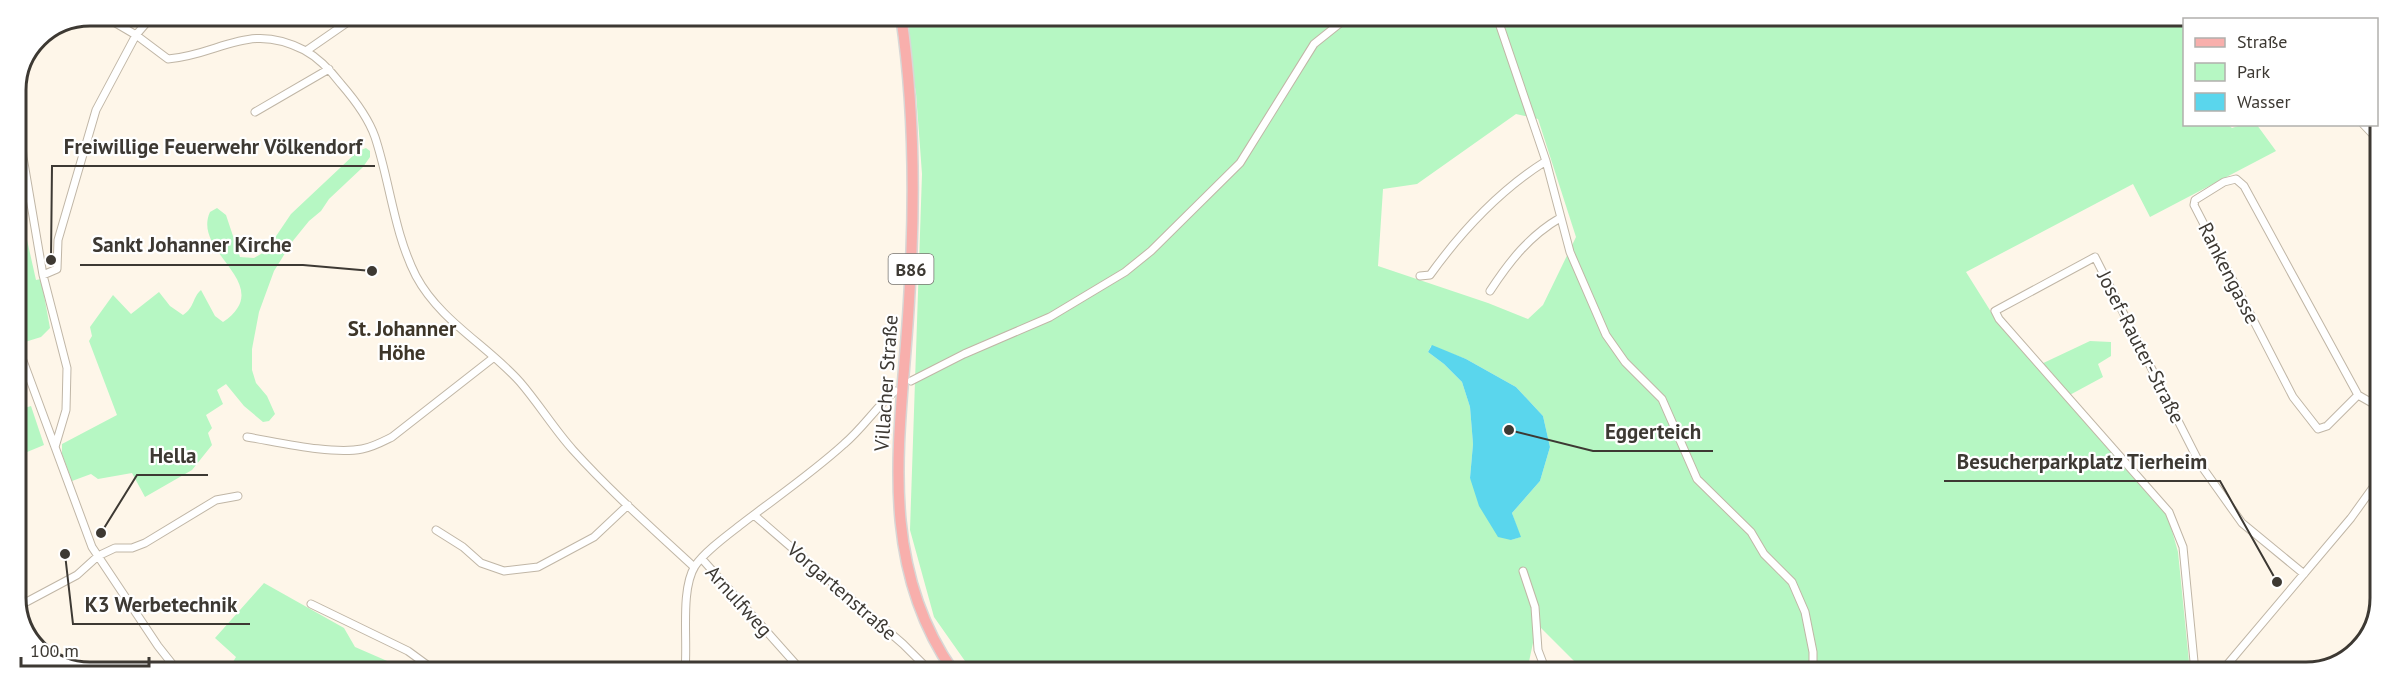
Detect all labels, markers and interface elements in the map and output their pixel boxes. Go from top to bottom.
legend [2183,18,2378,126]
text: Straße [2237,30,2288,53]
text: Park [2237,60,2270,83]
text: Wasser [2237,90,2291,113]
callout: Freiwillige Feuerwehr Völkendorf [52,127,375,166]
text: Freiwillige Feuerwehr Völkendorf [64,133,364,160]
street label: Rankengasse [2192,218,2266,328]
callout: Sankt Johanner Kirche [80,226,303,265]
text: Sankt Johanner Kirche [92,231,292,258]
road number: B86 [888,254,934,284]
street label: Josef-Rauter-Straße [2091,265,2191,428]
street label: Villacher Straße [868,314,904,453]
district label: St. Johanner Höhe [348,315,457,366]
callout: Eggerteich [1593,412,1713,451]
text: Eggerteich [1605,418,1701,445]
callout: Hella [137,436,208,475]
text: Hella [149,442,197,469]
callout: Besucherparkplatz Tierheim [1944,442,2220,481]
text: Besucherparkplatz Tierheim [1957,448,2207,475]
street label: Vorgartenstraße [781,535,902,646]
street label: Arnulfweg [700,560,778,642]
callout: K3 Werbetechnik [73,585,250,624]
text: K3 Werbetechnik [85,591,238,618]
scale bar [21,630,148,668]
text: 100 m [30,639,79,662]

